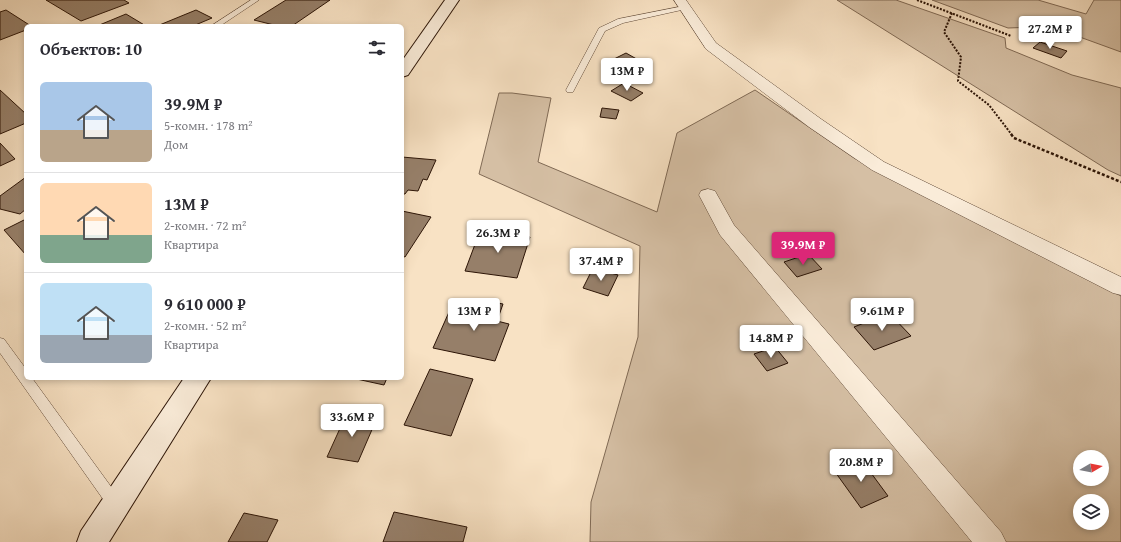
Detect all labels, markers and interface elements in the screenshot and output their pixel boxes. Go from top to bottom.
pin: 27.2M ₽ [1013,16,1087,50]
text: 27.2M ₽ [1028,19,1072,38]
text: Объектов: 10 [40,36,142,61]
icon: filters [366,37,388,59]
pin: 13M ₽ [599,58,655,92]
text: 13M ₽ [610,61,644,80]
text: 39.9M ₽ [164,91,222,116]
icon: home [72,98,120,146]
text: 5-комн. · 178 m² [164,116,253,135]
text: Дом [164,135,188,154]
text: 13M ₽ [164,191,209,216]
icon: home [72,199,120,247]
text: 2-комн. · 72 m² [164,216,246,235]
pin: 26.3M ₽ [461,220,535,254]
text: 26.3M ₽ [476,223,520,242]
pin: 39.9M ₽ [766,232,840,266]
text: Квартира [164,235,219,254]
text: 39.9M ₽ [781,235,825,254]
pin: 37.4M ₽ [564,248,638,282]
text: 37.4M ₽ [579,251,623,270]
text: 9 610 000 ₽ [164,291,246,316]
pin: 13M ₽ [446,298,502,332]
pin: 9.61M ₽ [845,298,919,332]
icon: home [72,299,120,347]
text: 13M ₽ [457,301,491,320]
text: 9.61M ₽ [860,301,904,320]
text: 2-комн. · 52 m² [164,316,246,335]
pin: 14.8M ₽ [734,325,808,359]
text: 14.8M ₽ [749,328,793,347]
text: Квартира [164,335,219,354]
pin: 33.6M ₽ [315,404,389,438]
text: 33.6M ₽ [330,407,374,426]
pin: 20.8M ₽ [824,449,898,483]
north arrow [1073,450,1109,486]
map controls [1073,450,1109,530]
text: 20.8M ₽ [839,452,883,471]
button: layers [1073,494,1109,530]

